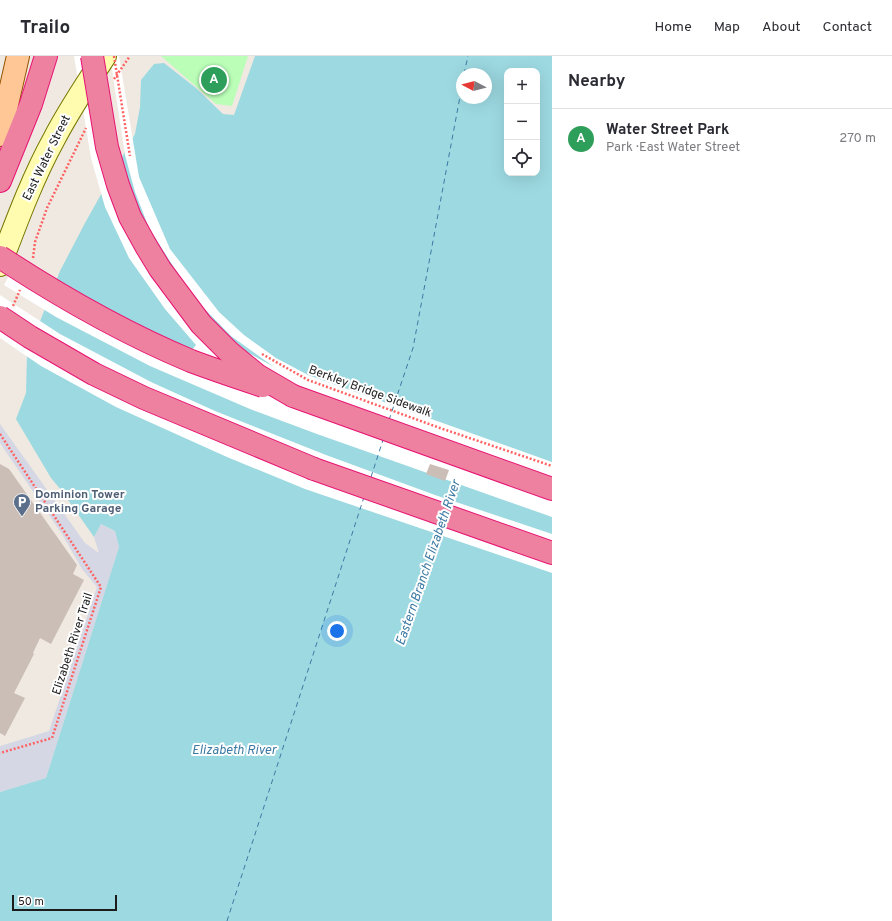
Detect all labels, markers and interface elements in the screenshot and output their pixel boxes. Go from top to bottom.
text: Trailo [20,16,70,40]
text: Home [655,19,692,36]
text: Map [714,19,740,36]
text: About [762,19,801,36]
text: Contact [823,19,872,36]
pin: A [201,65,227,95]
north arrow [456,68,492,104]
map controls [504,68,540,176]
button: + [504,68,540,104]
text: Nearby [568,71,625,93]
button: − [504,104,540,140]
street label: East Water Street [19,112,75,204]
text: Water Street Park [606,121,729,140]
text: A [576,131,586,147]
text: 270 m [839,131,876,147]
button: locate [504,140,540,176]
text: Park · East Water Street [606,140,740,156]
street label: Berkley Bridge Sidewalk [306,362,434,422]
water label: Eastern Branch Elizabeth River [393,477,465,648]
place label: Dominion Tower Parking Garage [35,487,125,517]
parking icon: Dominion Tower Parking Garage [12,492,32,517]
street label: Elizabeth River Trail [49,591,97,697]
your location [327,621,347,641]
water label: Elizabeth River [192,743,277,759]
scale bar [12,893,117,912]
text: 50 m [18,895,44,909]

